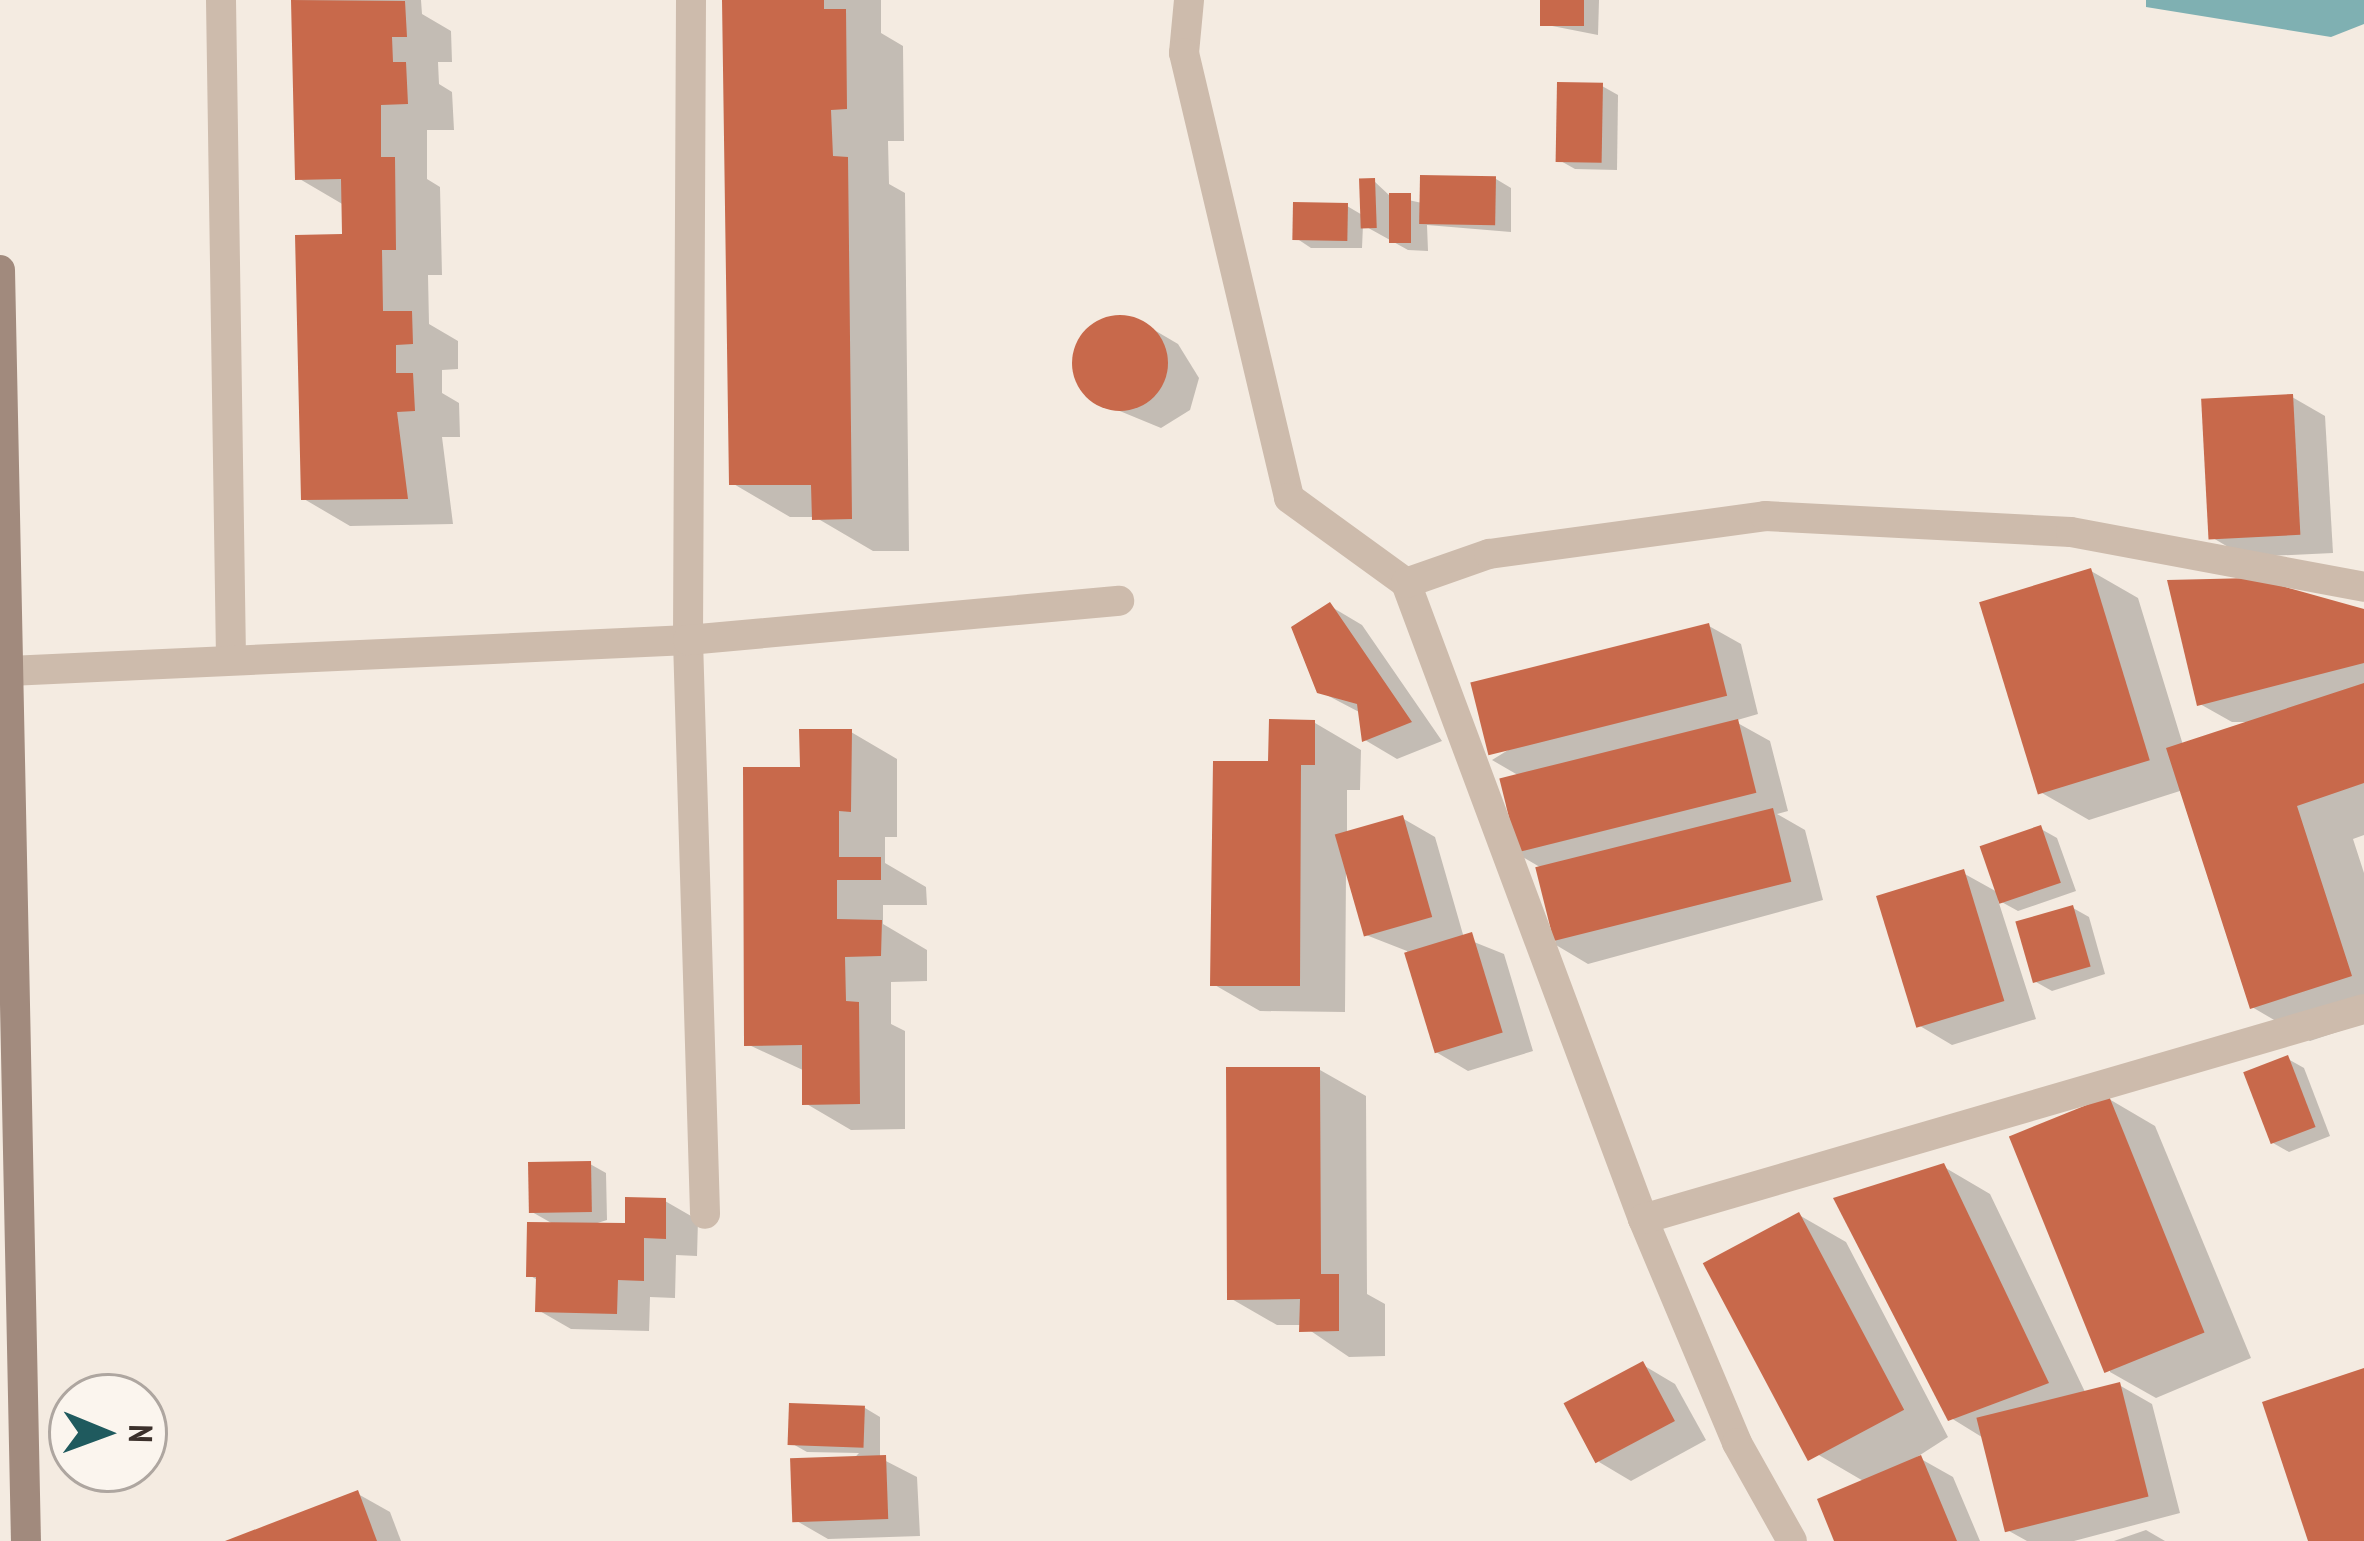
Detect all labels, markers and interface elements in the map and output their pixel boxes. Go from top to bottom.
north arrow [48,1373,168,1493]
text: N [120,1424,163,1443]

